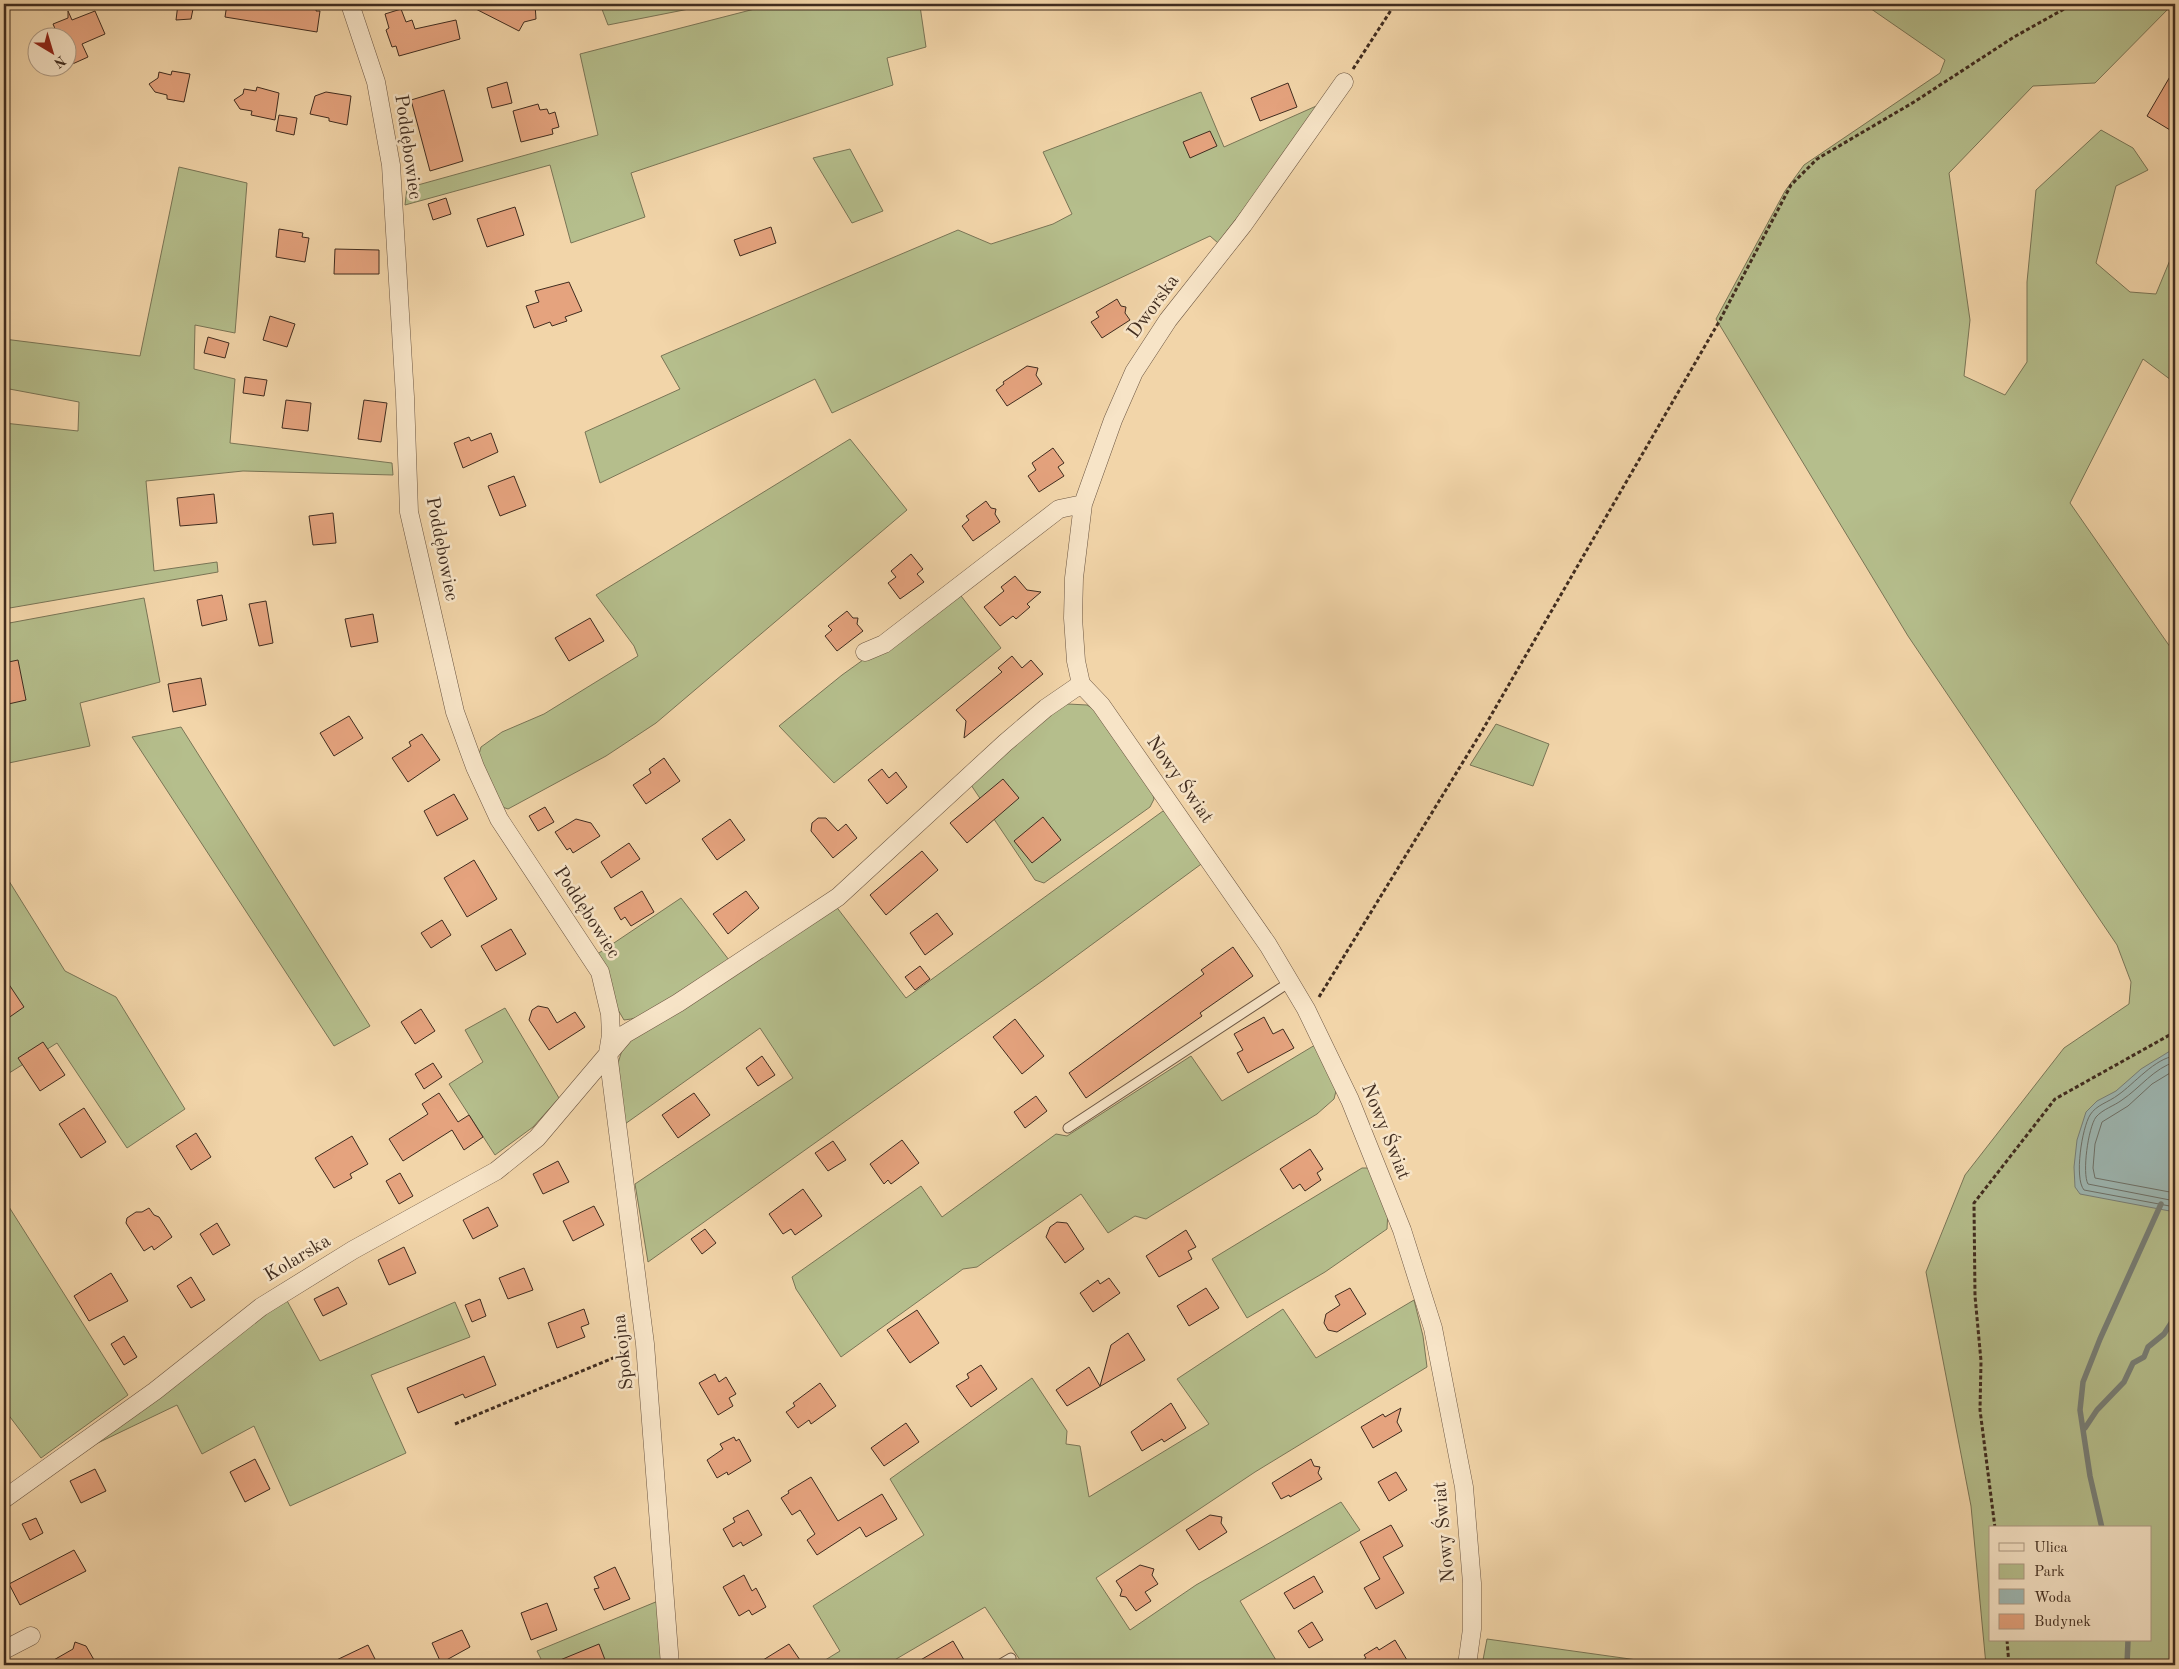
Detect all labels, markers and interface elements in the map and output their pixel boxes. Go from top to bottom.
north arrow [28,28,78,78]
text: N [51,53,68,70]
street label: Poddębowiec [390,93,424,201]
street label: Dworska [1125,271,1184,342]
street label: Poddębowiec [422,495,460,603]
street label: Nowy Świat [1142,730,1220,827]
street label: Poddębowiec [549,864,623,962]
street label: Nowy Świat [1357,1079,1417,1183]
street label: Kolarska [262,1232,335,1286]
street label: Spokojna [611,1313,637,1391]
street label: Nowy Świat [1426,1481,1459,1584]
legend [1989,1526,2152,1642]
text: Ulica [2034,1541,2068,1556]
text: Park [2034,1565,2065,1580]
text: Woda [2034,1591,2072,1606]
text: Budynek [2034,1615,2091,1630]

